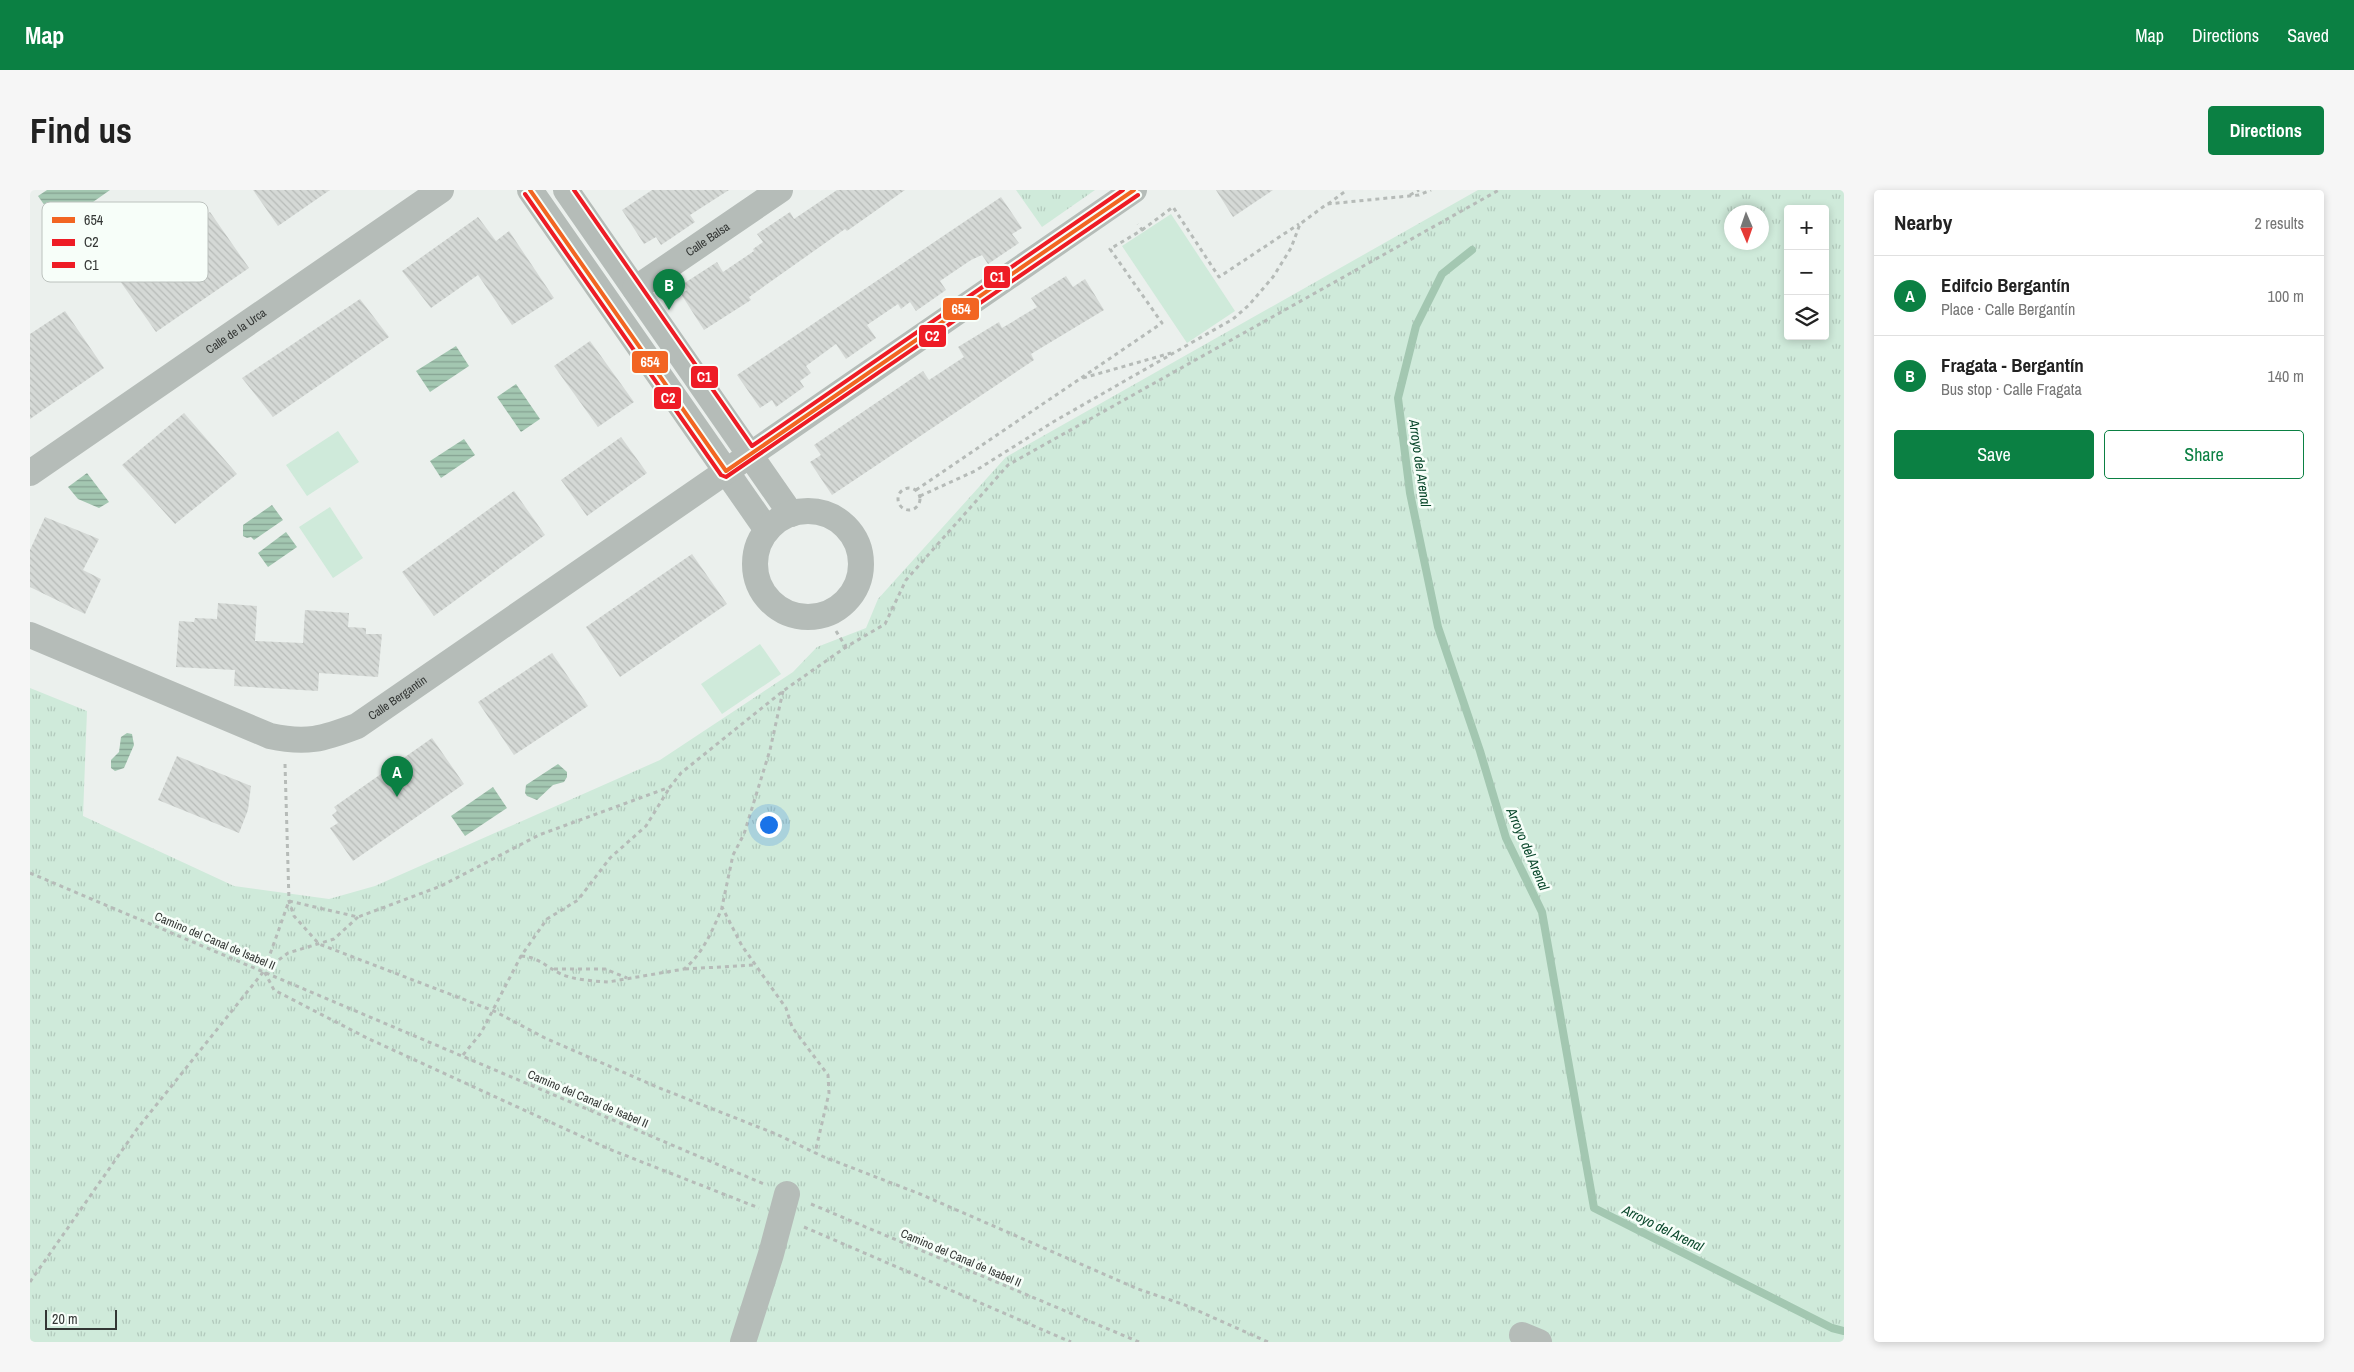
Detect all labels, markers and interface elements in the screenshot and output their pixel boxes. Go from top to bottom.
text: Map [25,19,64,51]
text: Map [2135,23,2164,48]
text: Directions [2192,23,2259,48]
text: Saved [2287,23,2329,48]
button: Directions [2208,106,2324,155]
text: Find us [30,107,132,154]
legend [42,202,208,282]
north arrow [1724,205,1769,250]
map controls [1784,205,1829,340]
button: + [1784,205,1829,250]
text: Nearby [1894,208,1952,237]
text: 654 [84,211,104,229]
text: 2 results [2254,212,2304,234]
street label: Calle Balsa [683,218,733,260]
text: C2 [84,233,99,251]
button: − [1784,250,1829,295]
text: C1 [84,256,99,274]
line badge: C1 [983,265,1011,289]
text: C1 [990,268,1005,286]
pin: B [653,269,685,310]
text: Edifcio Bergantín [1941,272,2070,298]
text: A [1905,285,1915,307]
text: 100 m [2268,285,2304,307]
button: layers [1784,295,1829,340]
line badge: 654 [942,297,980,321]
text: Place · Calle Bergantín [1941,298,2075,320]
text: 654 [951,300,971,318]
street label: Calle de la Urca [202,304,270,358]
line badge: C2 [918,324,947,348]
text: C2 [925,327,939,345]
line badge: 654 [631,350,669,374]
text: Fragata - Bergantín [1941,352,2084,378]
text: 654 [640,353,660,371]
line badge: C1 [690,365,719,389]
text: B [1905,365,1915,387]
text: 140 m [2268,365,2304,387]
text: C1 [697,368,712,386]
text: Bus stop · Calle Fragata [1941,378,2082,400]
line badge: C2 [653,386,682,410]
text: C2 [661,389,675,407]
water label: Arroyo del Arenal [1405,417,1435,508]
button: Save [1894,430,2094,479]
button: Share [2104,430,2304,479]
street label: Calle Bergantín [365,672,430,724]
pin: A [381,756,413,797]
water label: Arroyo del Arenal [1502,804,1554,893]
your location [756,812,782,838]
street label: Camino del Canal de Isabel II [152,908,278,974]
street label: Camino del Canal de Isabel II [525,1066,651,1132]
water label: Arroyo del Arenal [1619,1200,1707,1256]
street label: Camino del Canal de Isabel II [898,1225,1024,1291]
scale bar [45,1307,118,1330]
text: 20 m [52,1310,78,1328]

